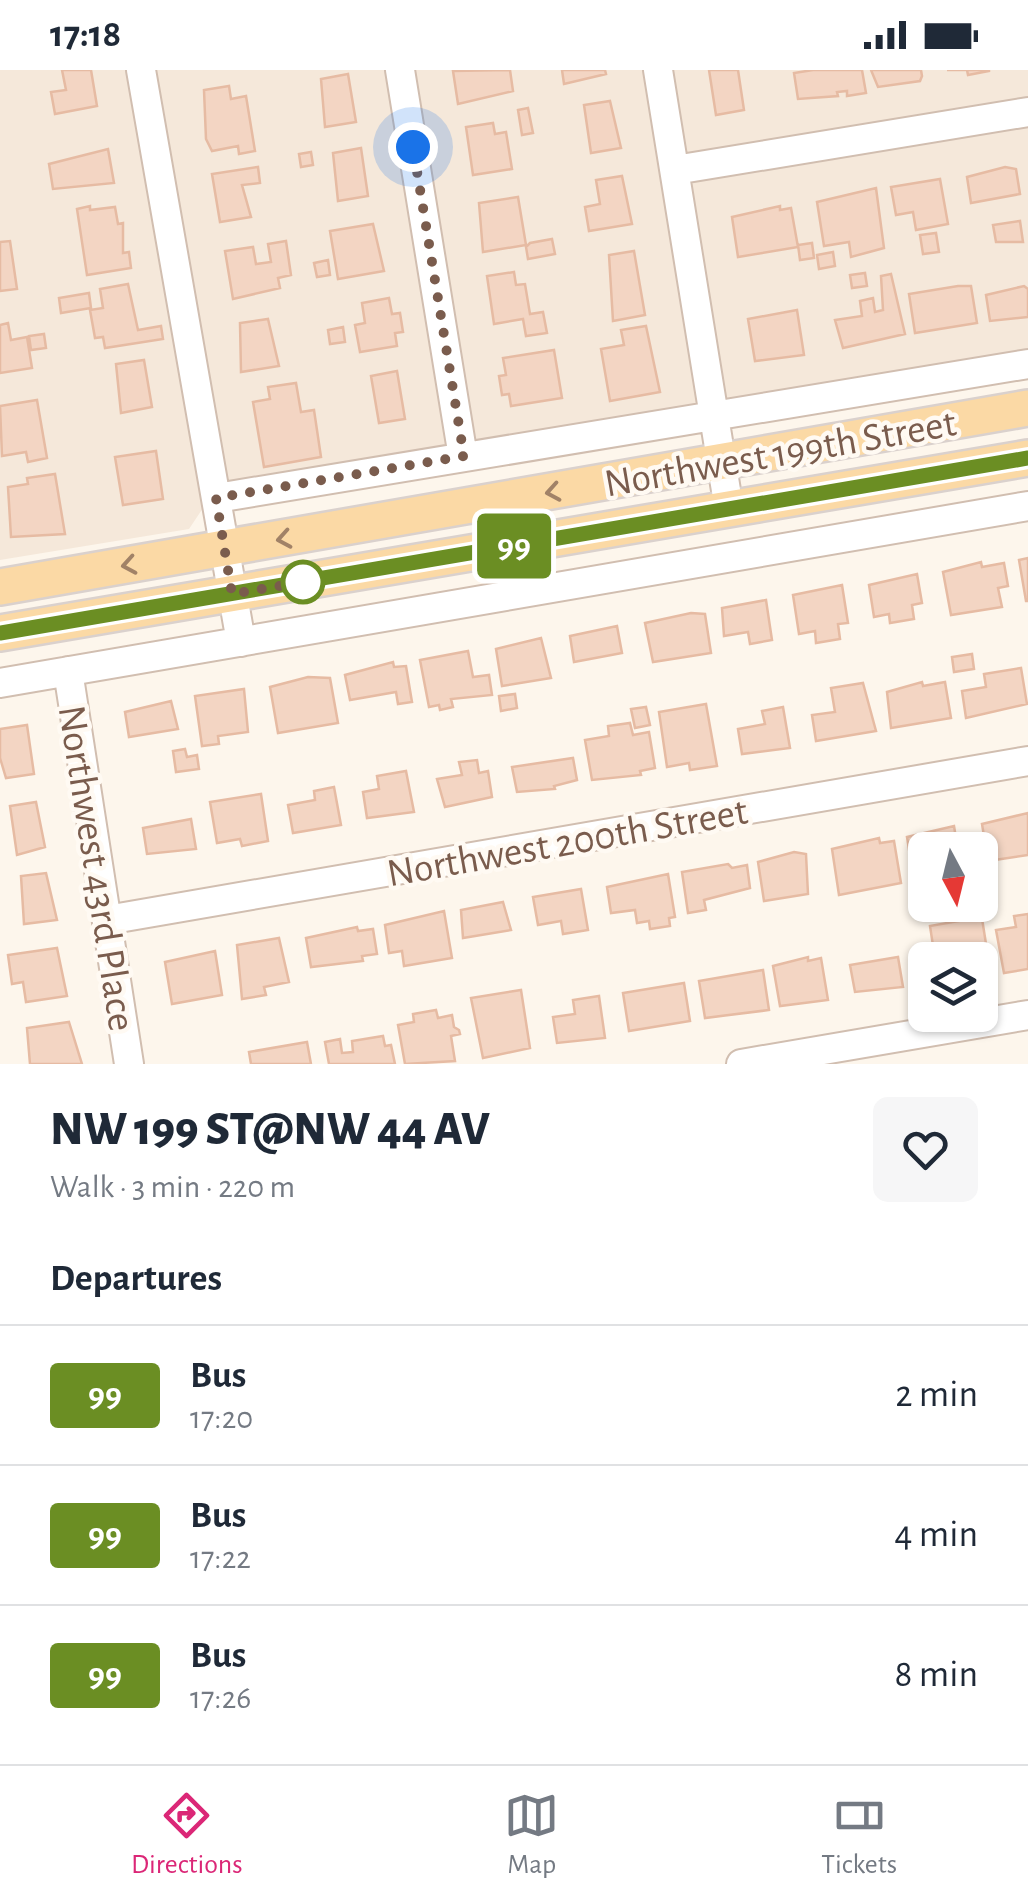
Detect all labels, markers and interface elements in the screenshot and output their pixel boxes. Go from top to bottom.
text: 17:18 [50,16,121,54]
your location [388,122,438,172]
street label: Northwest 199th Street [601,403,959,505]
one-way arrow [545,481,561,502]
line badge: 99 [469,514,559,578]
one-way arrow [275,527,292,548]
text: 99 [497,529,531,564]
one-way arrow [120,554,137,575]
unlabelled marker [282,561,324,603]
street label: Northwest 43rd Place [51,703,142,1034]
street label: Northwest 200th Street [384,792,751,894]
north arrow [908,832,998,922]
map controls [908,832,998,1032]
button: layers [908,942,998,1032]
button: heart [873,1097,978,1202]
text: NW 199 ST@NW 44 AV [50,1106,490,1154]
text: Walk · 3 min · 220 m [50,1171,295,1203]
text: Departures [50,1260,222,1298]
text: Bus [190,1357,246,1395]
text: 2 min [895,1376,978,1414]
text: 99 [88,1378,122,1413]
text: 17:20 [190,1402,253,1434]
text: Bus [190,1497,246,1535]
text: 4 min [894,1516,978,1554]
text: 99 [88,1518,122,1553]
text: 17:22 [190,1542,251,1574]
text: Bus [190,1637,246,1675]
text: 8 min [895,1656,978,1694]
text: 99 [88,1658,122,1693]
text: 17:26 [190,1682,251,1714]
tab: Directions [131,1788,243,1882]
tab: Map [504,1788,559,1882]
tab: Tickets [821,1788,897,1882]

